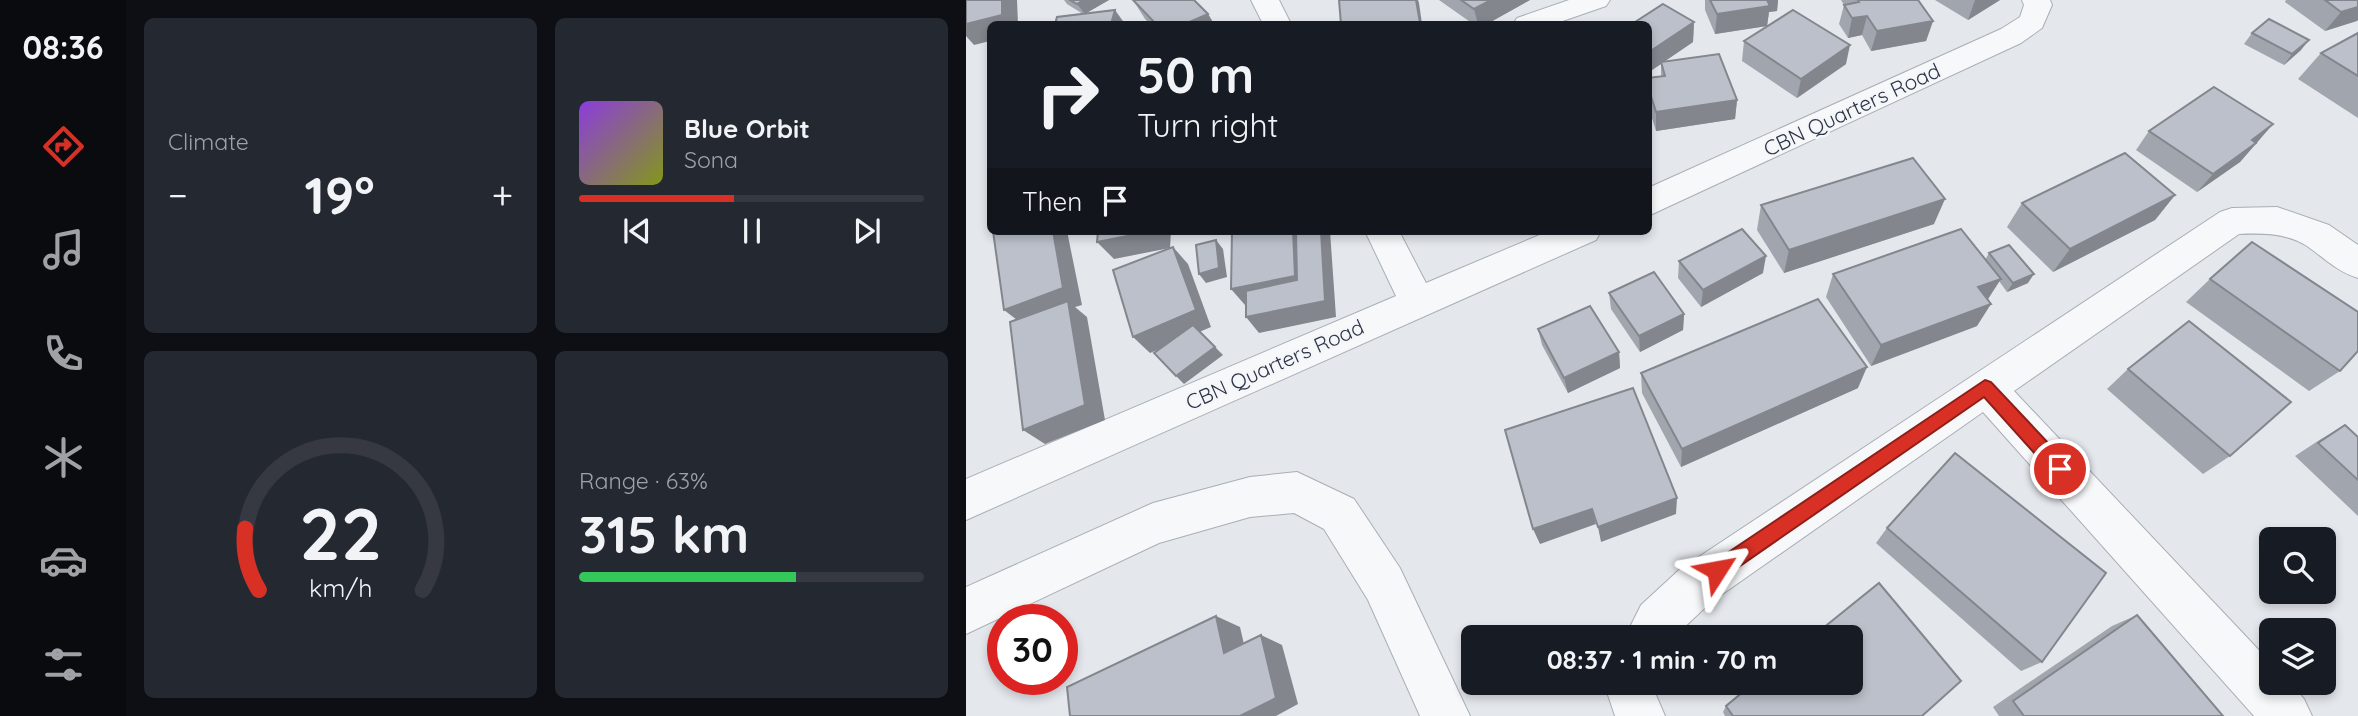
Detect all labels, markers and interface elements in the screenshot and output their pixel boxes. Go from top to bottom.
text: 08:36 [23,27,103,67]
text: 50 m [1137,44,1254,105]
icon: right [1022,49,1113,140]
street label: CBN Quarters Road [1759,57,1944,161]
text: Turn right [1137,105,1278,145]
text: Blue Orbit [684,112,810,145]
icon: directions [39,122,88,171]
text: Climate [168,127,249,156]
text: Sona [684,145,738,174]
text: 19° [305,162,375,227]
text: − [168,171,188,219]
text: + [492,171,513,219]
icon: arrive [1096,182,1134,220]
text: Then [1022,185,1082,218]
icon: previous [618,212,656,250]
icon: pause [733,212,771,250]
icon: next [848,212,886,250]
icon: music [39,225,88,274]
street label: CBN Quarters Road [1182,313,1368,415]
icon: phone [39,329,88,378]
icon: climate [39,433,88,482]
pin [2030,439,2090,499]
icon: arrive [2041,450,2079,488]
text: Range · 63% [579,466,708,495]
text: 22 [299,488,382,579]
text: 315 km [579,501,749,566]
map controls [2259,527,2336,695]
button: search [2259,527,2336,604]
position arrow [1680,533,1754,607]
icon: car [39,536,88,585]
text: km/h [309,572,372,603]
speed limit sign: 30 [987,604,1078,695]
button: layers [2259,618,2336,695]
icon: filters [39,640,88,689]
text: 08:37 · 1 min · 70 m [1547,643,1777,676]

